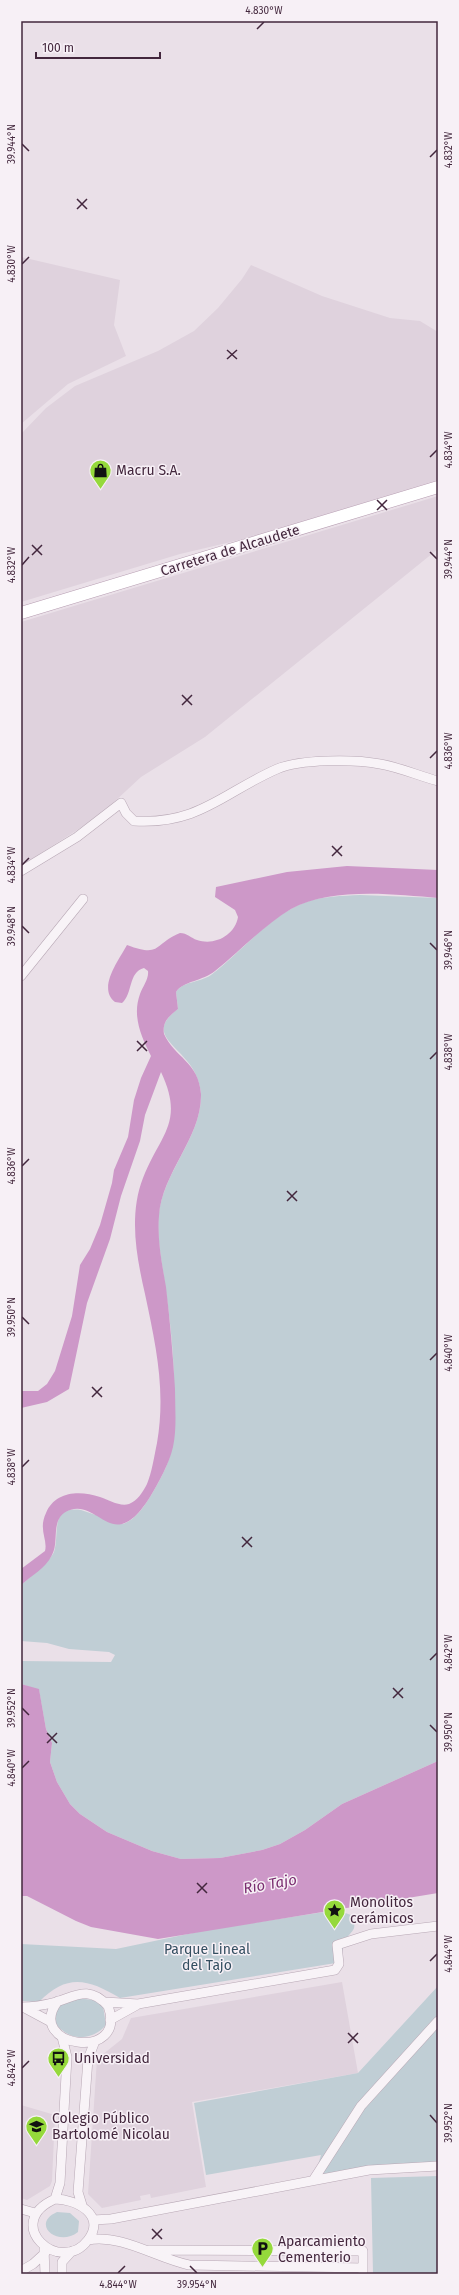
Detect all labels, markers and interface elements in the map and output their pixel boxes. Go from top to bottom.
text: 4.830°W [245,5,283,17]
scale bar [36,34,160,60]
text: 100 m [42,41,74,55]
text: 39.944°N [6,124,18,164]
text: 4.832°W [443,131,455,168]
text: 4.830°W [6,245,18,283]
text: 4.834°W [443,431,455,468]
shop icon: Macru S.A. [87,457,113,490]
place label: Macru S.A. [116,462,181,479]
street label: Carretera de Alcaudete [159,521,302,580]
text: 39.944°N [443,539,455,579]
text: 4.832°W [6,546,18,583]
text: 4.836°W [443,732,455,769]
text: 4.834°W [6,846,18,883]
text: 39.948°N [6,906,18,946]
text: 39.946°N [443,930,455,970]
text: 4.838°W [443,1033,455,1071]
text: 4.836°W [6,1147,18,1184]
text: 39.950°N [6,1297,18,1337]
text: 4.840°W [443,1333,455,1372]
text: 4.838°W [6,1448,18,1486]
text: 4.842°W [443,1634,455,1671]
text: 39.952°N [6,1688,18,1728]
text: 39.950°N [443,1712,455,1752]
text: 4.840°W [6,1748,18,1787]
water label: Río Tajo [242,1870,298,1898]
place label: Monolitos cerámicos [350,1894,414,1927]
place icon: Monolitos cerámicos [322,1897,348,1930]
text: 4.844°W [443,1935,455,1973]
park label: Parque Lineal del Tajo [164,1941,250,1974]
bus stop icon: Universidad [46,2045,72,2078]
text: 4.842°W [6,2049,18,2086]
place label: Universidad [74,2050,150,2067]
text: 39.952°N [443,2103,455,2143]
place label: Colegio Público Bartolomé Nicolau [52,2110,170,2143]
school or university icon: Colegio Público Bartolomé Nicolau [24,2113,50,2146]
place label: Aparcamiento Cementerio [278,2233,366,2266]
parking icon: Aparcamiento Cementerio [249,2236,275,2269]
text: 4.844°W [99,2279,137,2291]
text: 39.954°N [177,2279,217,2291]

